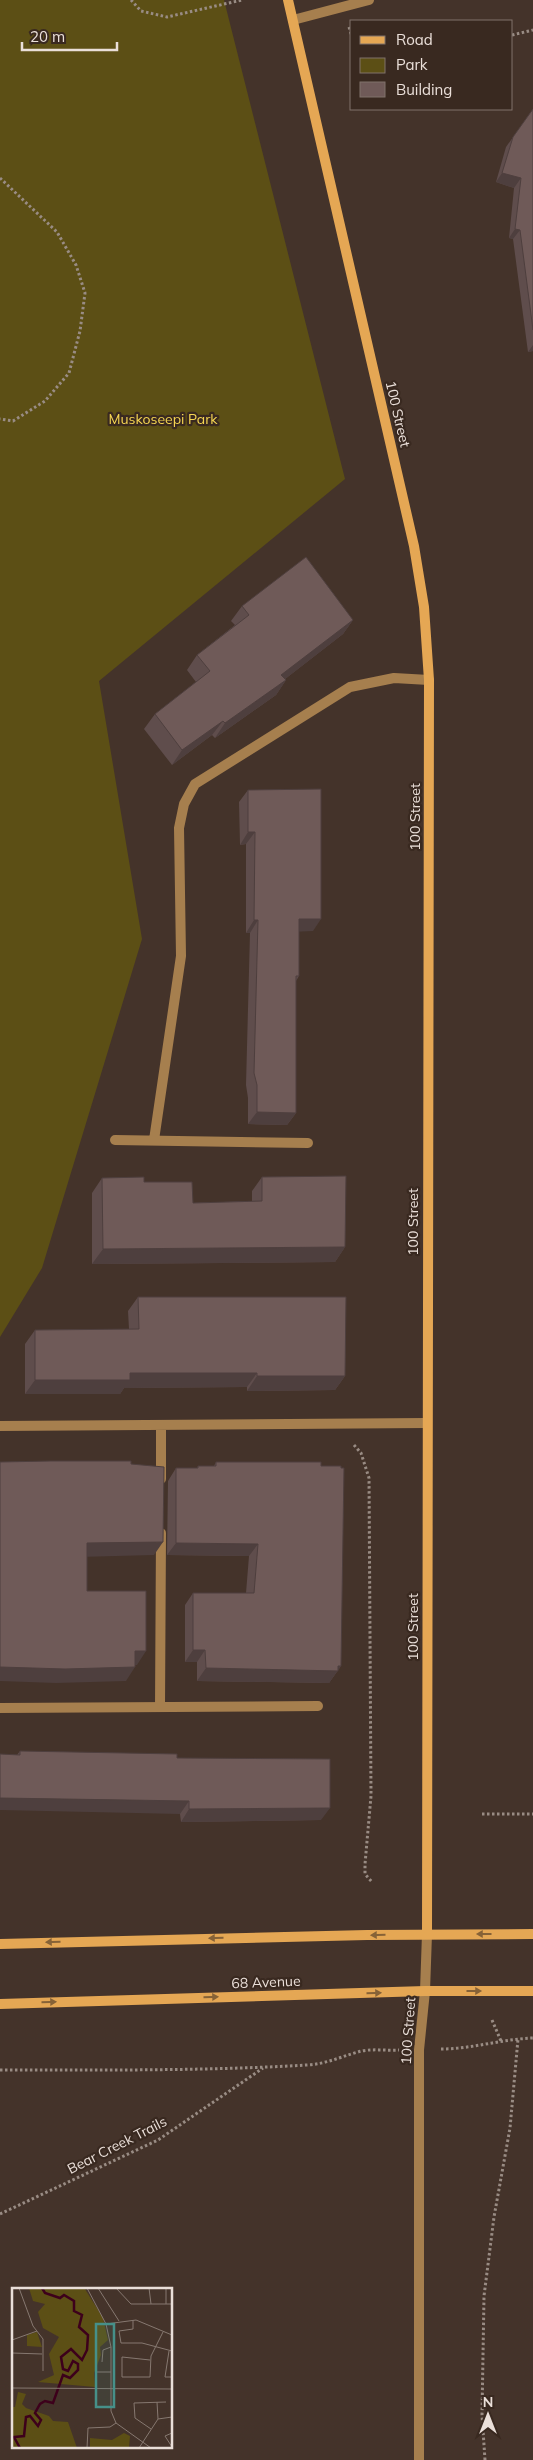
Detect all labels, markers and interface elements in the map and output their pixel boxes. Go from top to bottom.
scale bar [22,20,118,52]
legend [350,20,513,110]
text: 20 m [30,27,65,46]
text: Road [396,30,433,49]
text: Park [396,55,428,74]
text: Building [396,80,452,99]
street label: 100 Street [382,379,414,449]
park label: Muskoseepi Park [108,410,218,428]
street label: 100 Street [406,783,424,851]
street label: 100 Street [404,1188,422,1256]
street label: 100 Street [404,1593,422,1661]
one-way arrow [476,1930,492,1938]
one-way arrow [370,1931,386,1939]
one-way arrow [207,1934,223,1942]
one-way arrow [45,1939,61,1947]
street label: 68 Avenue [231,1972,301,1992]
one-way arrow [466,1987,482,1995]
one-way arrow [366,1988,382,1996]
one-way arrow [203,1993,219,2001]
street label: 100 Street [397,1997,419,2065]
one-way arrow [41,1998,57,2006]
street label: Bear Creek Trails [64,2112,170,2178]
inset map [12,2288,172,2448]
north arrow [463,2390,513,2440]
text: N [483,2393,493,2411]

